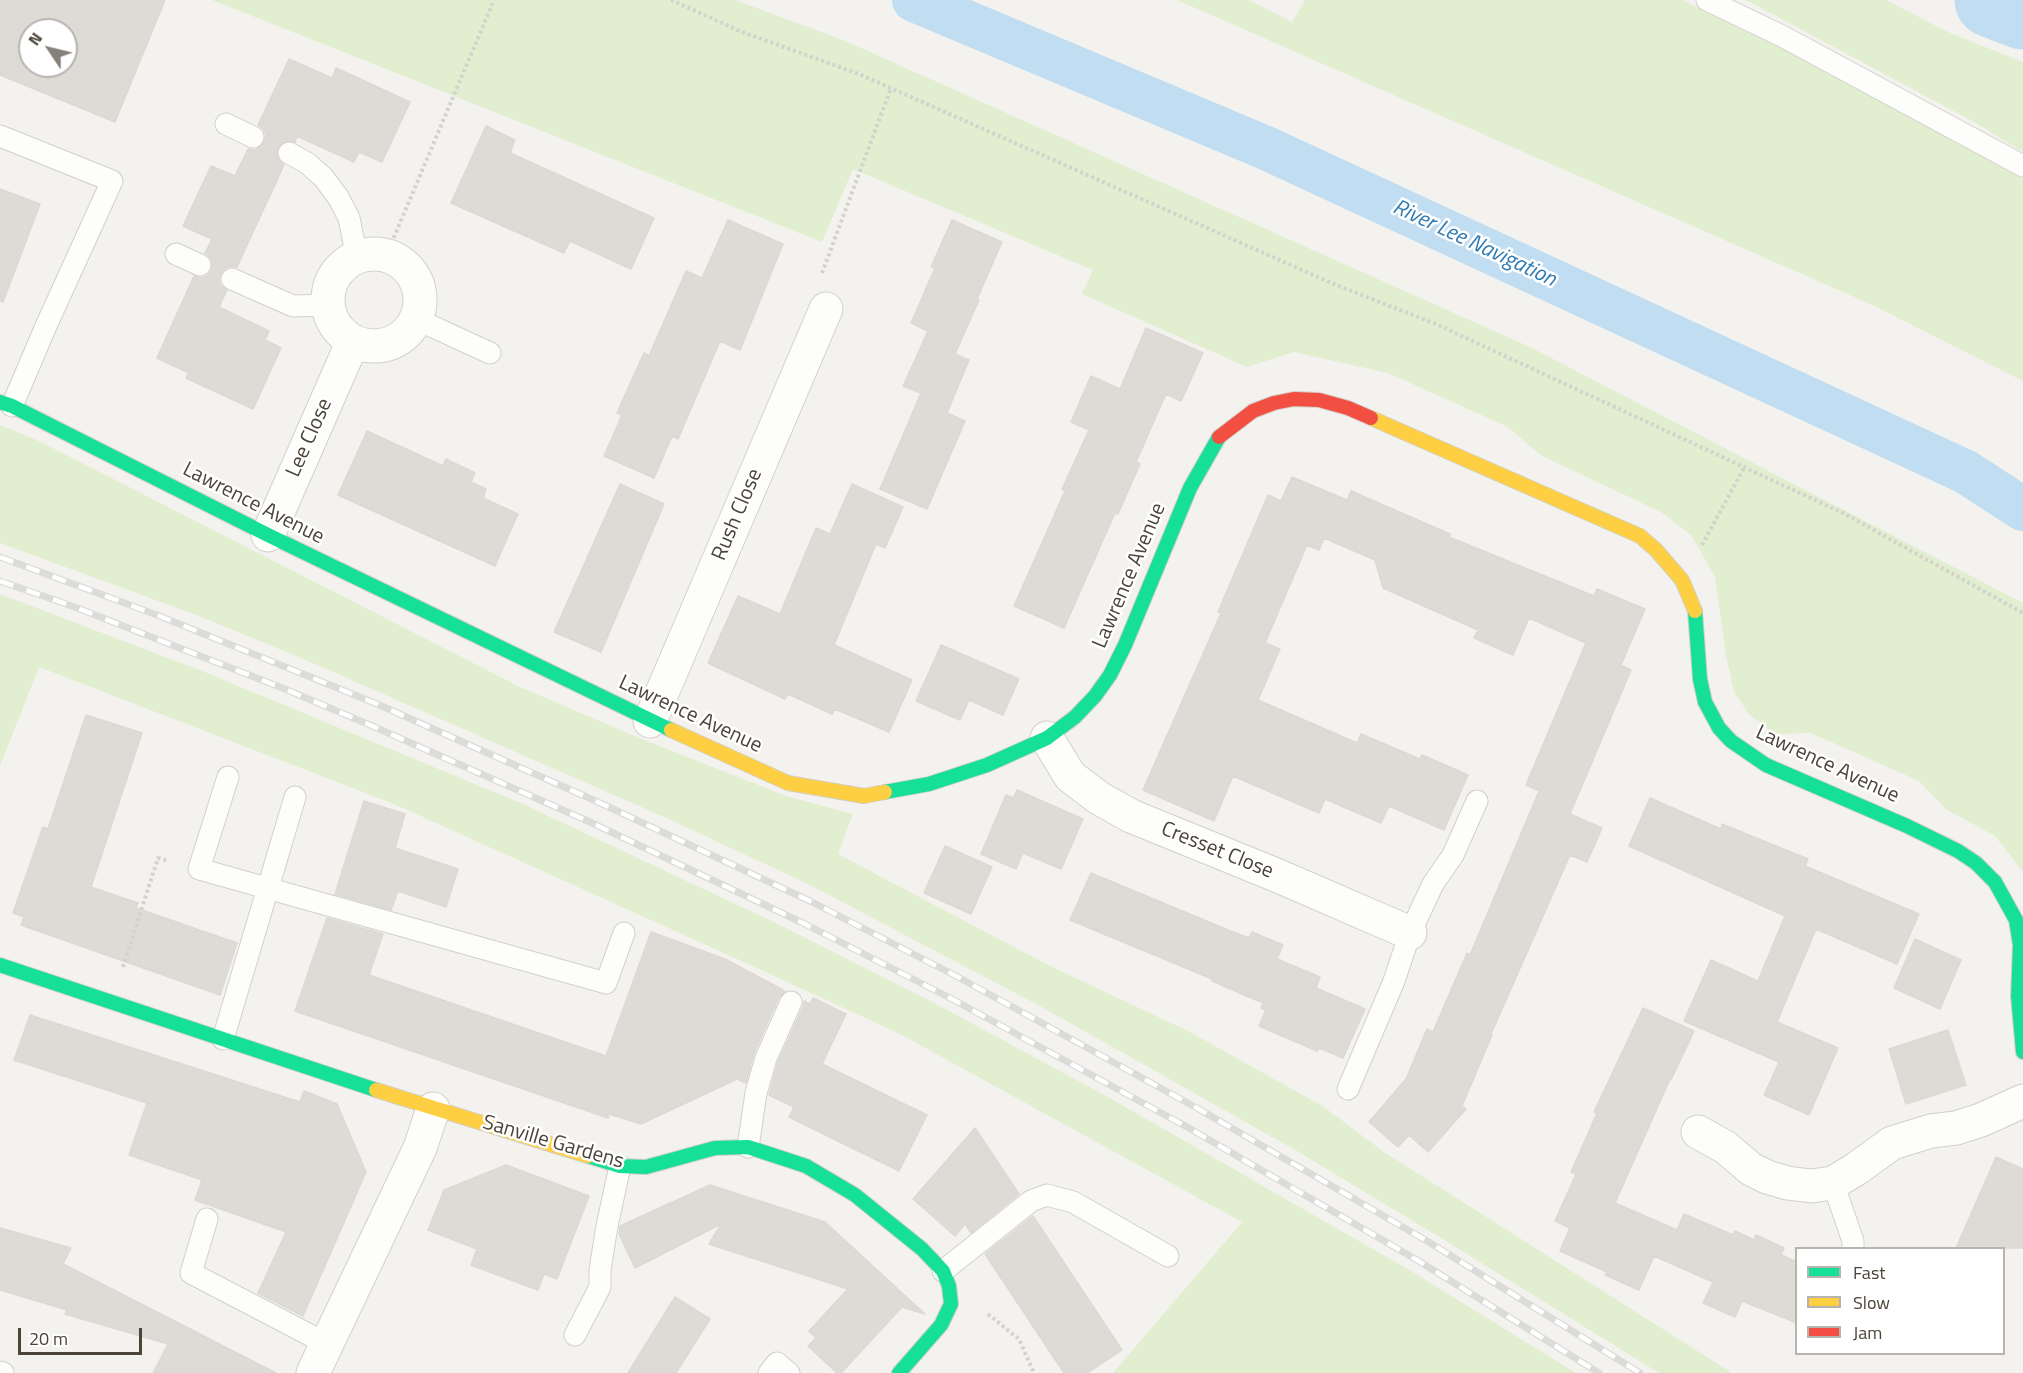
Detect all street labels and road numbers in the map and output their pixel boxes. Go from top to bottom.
street label: Lee Close [282,395,338,481]
street label: Lawrence Avenue [178,457,328,551]
street label: Rush Close [707,465,769,565]
street label: Lawrence Avenue [1088,500,1172,652]
street label: Lawrence Avenue [614,671,766,759]
street label: Lawrence Avenue [1751,721,1903,809]
street label: Cresset Close [1157,817,1277,885]
street label: Sanville Gardens [479,1111,627,1175]

